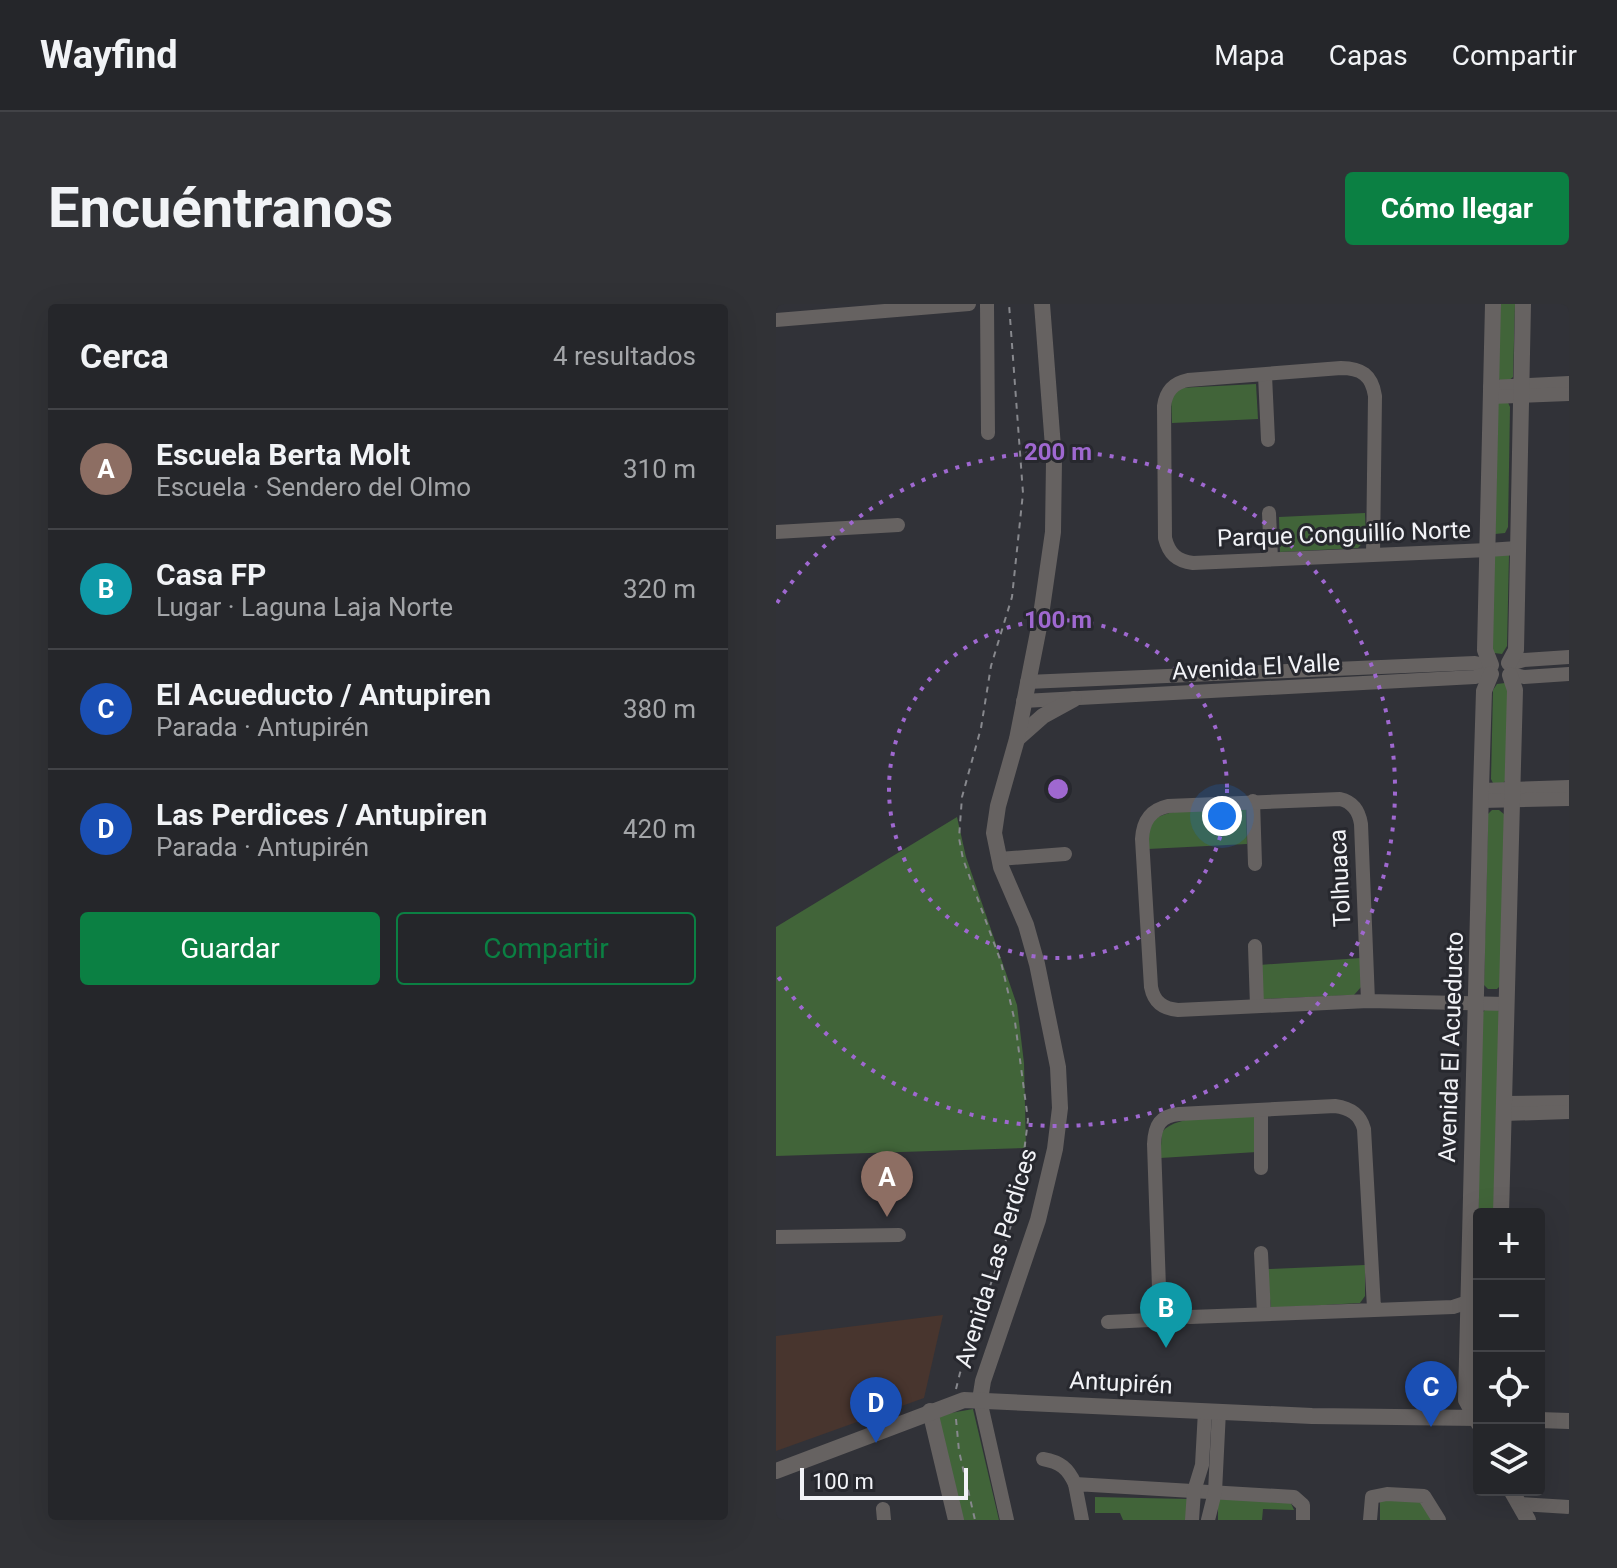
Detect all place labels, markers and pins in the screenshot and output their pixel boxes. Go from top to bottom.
centre of rings [1044,775,1072,803]
pin: A [861,1151,913,1217]
pin: B [1140,1282,1192,1348]
pin: C [1405,1361,1457,1427]
pin: D [850,1377,902,1443]

